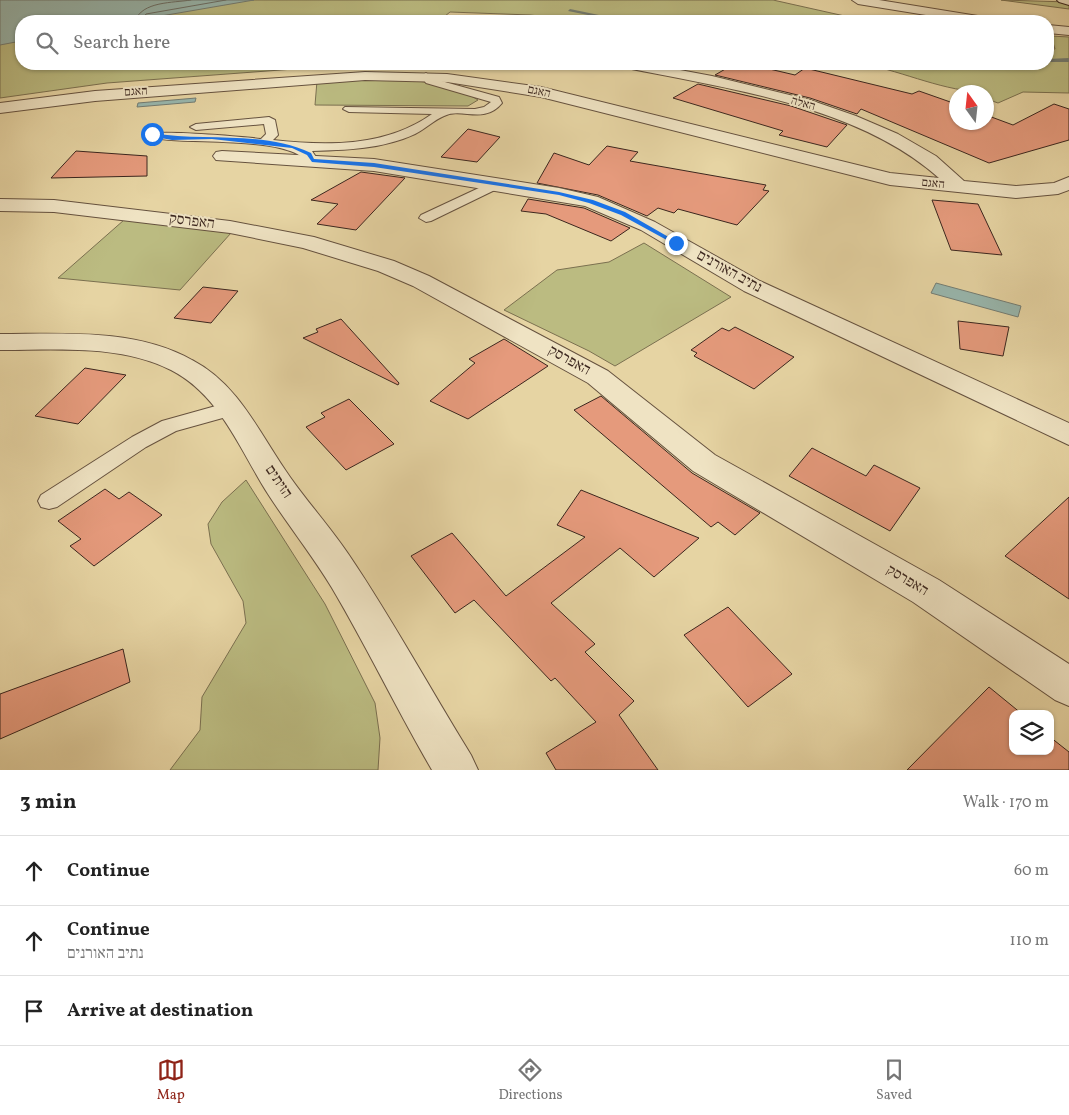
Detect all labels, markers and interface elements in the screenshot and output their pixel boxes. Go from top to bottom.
search box [15,15,1054,70]
icon: search [33,29,61,57]
text: Search here [73,30,170,56]
street label: האגם [526,82,552,102]
street label: האגם [124,83,148,101]
north arrow [949,85,994,130]
street label: האלה [789,93,817,115]
route start [141,123,164,146]
street label: האגם [921,175,945,193]
street label: האפרסק [168,209,216,235]
route end [665,232,688,255]
street label: נתיב האורנים [692,245,766,299]
street label: האפרסק [544,341,594,381]
street label: הזיתים [259,461,297,503]
street label: האפרסק [882,560,932,602]
map controls [1009,710,1054,755]
button: layers [1009,710,1054,755]
text: 3 min [20,788,76,817]
text: Walk · 170 m [963,792,1049,814]
icon: ahead [20,857,48,885]
text: Continue [67,858,150,884]
text: 60 m [1014,860,1049,882]
text: Continue [67,917,150,943]
icon: ahead [20,927,48,955]
text: 110 m [1010,930,1049,952]
text: נתיב האורנים [67,943,144,965]
icon: arrive [20,997,48,1025]
text: Arrive at destination [67,998,253,1024]
tab: Map [157,1056,185,1105]
tab: Directions [498,1056,563,1105]
tab: Saved [876,1056,912,1105]

